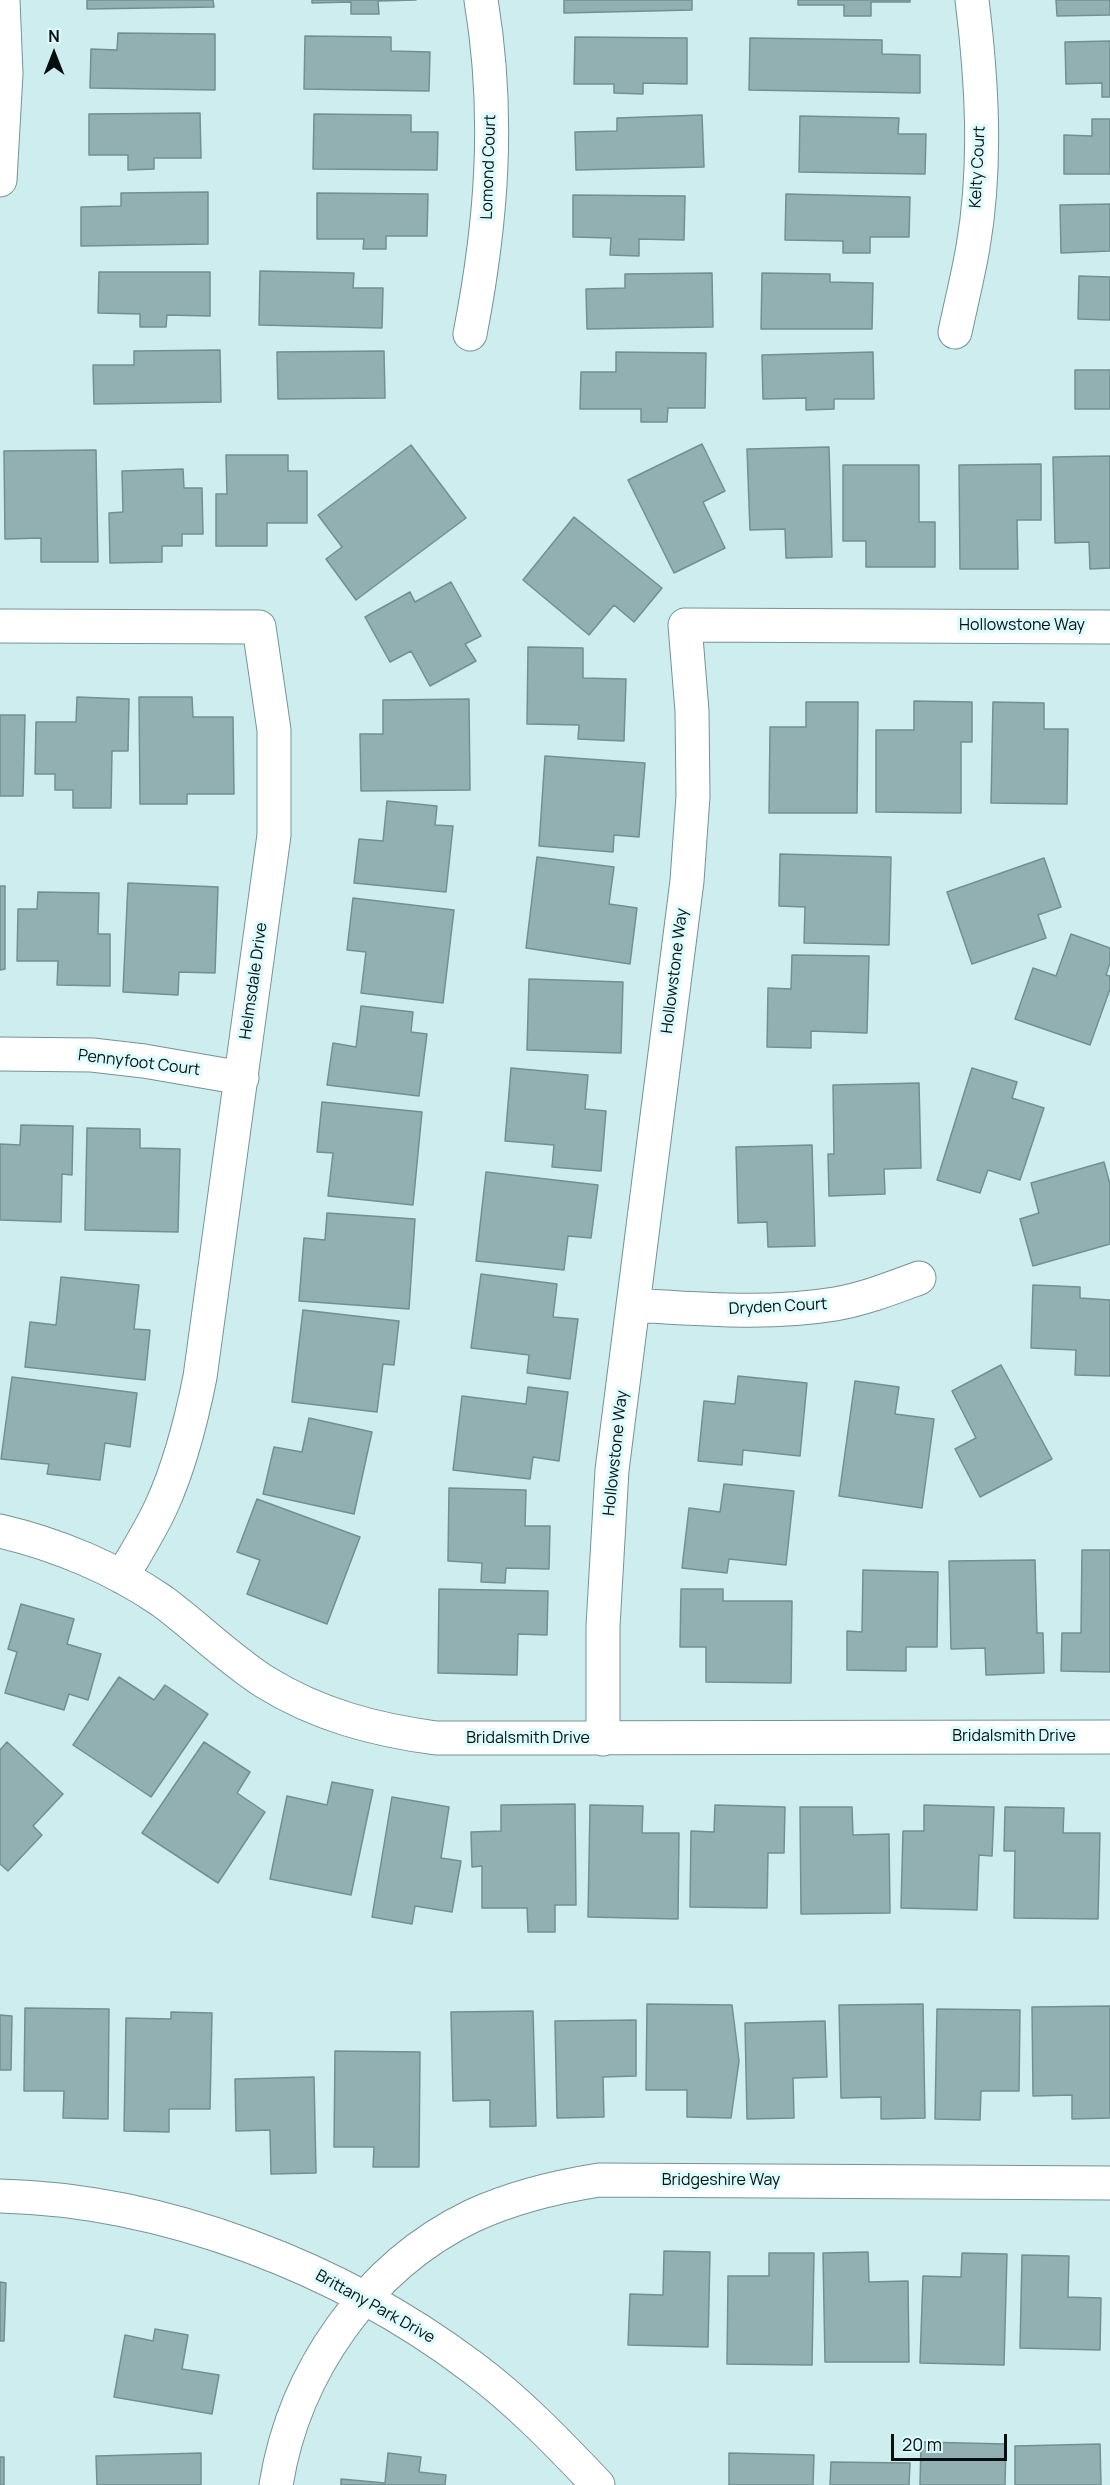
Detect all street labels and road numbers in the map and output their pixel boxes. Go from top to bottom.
street label: Lomond Court [478,114,500,220]
street label: Kelty Court [966,125,990,209]
street label: Hollowstone Way [959,616,1085,636]
street label: Hollowstone Way [658,907,692,1035]
street label: Helmsdale Drive [236,921,272,1041]
street label: Pennyfoot Court [77,1046,201,1080]
street label: Dryden Court [728,1295,828,1319]
street label: Hollowstone Way [600,1389,632,1517]
street label: Bridalsmith Drive [952,1727,1076,1747]
street label: Bridalsmith Drive [466,1729,590,1749]
street label: Bridgeshire Way [662,2171,780,2191]
street label: Brittany Park Drive [312,2266,438,2348]

